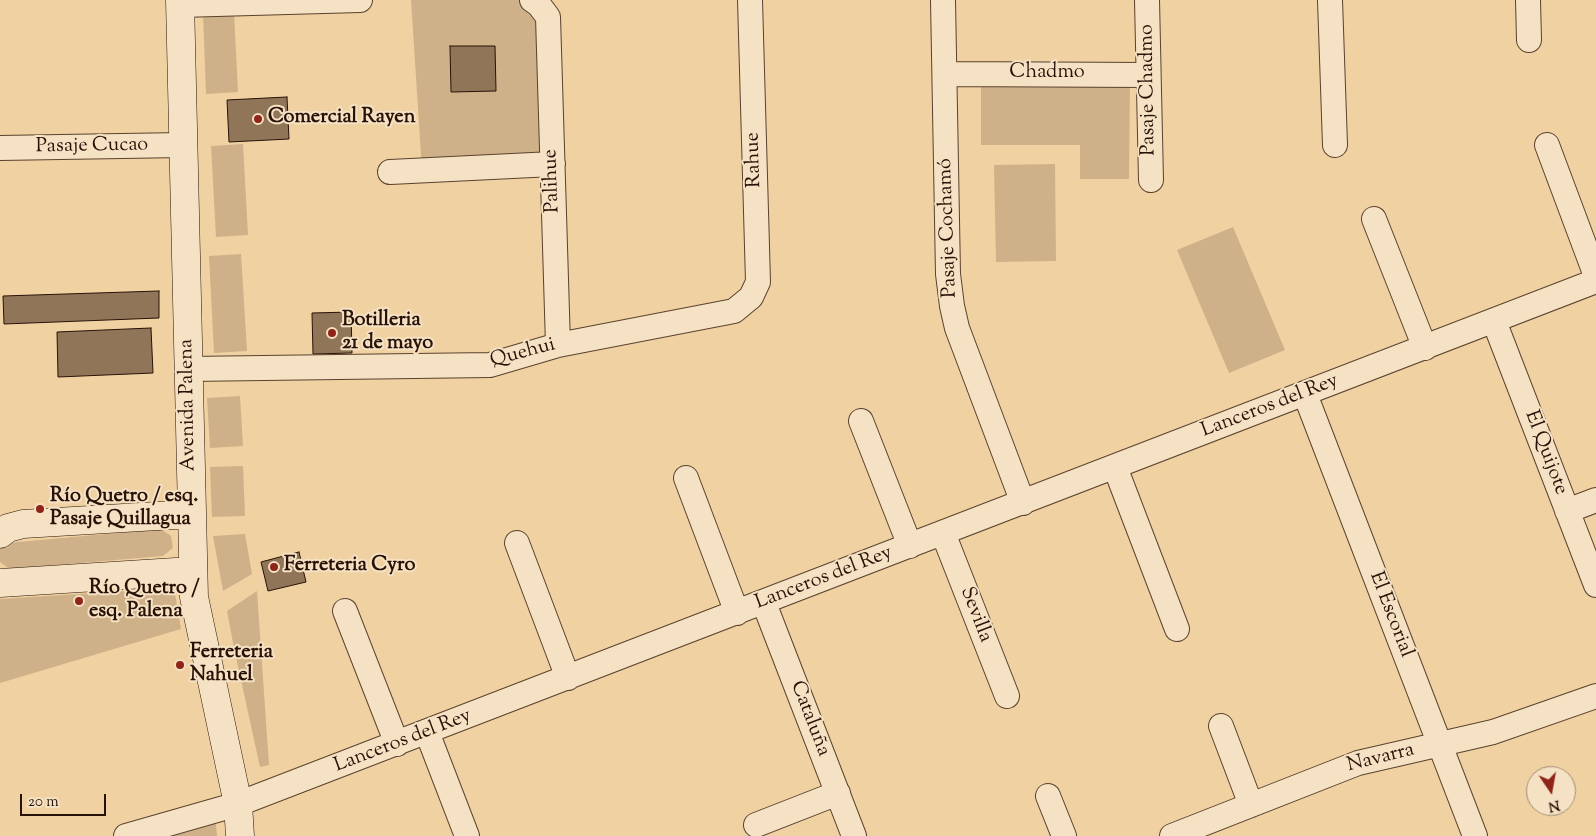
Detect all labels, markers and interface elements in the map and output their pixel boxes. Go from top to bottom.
street label: Pasaje Chadmo [1136,24,1162,156]
street label: Chadmo [1009,62,1085,86]
place label: Comercial Rayen [268,107,415,131]
marker: Comercial Rayen [252,113,264,125]
street label: Rahue [742,132,768,188]
street label: Pasaje Cucao [36,134,148,160]
street label: Palihue [540,149,566,213]
street label: Pasaje Cochamó [935,158,963,298]
place label: Botilleria 21 de mayo [342,310,433,357]
marker: Botilleria 21 de mayo [326,327,338,339]
street label: Quehui [488,334,558,374]
street label: Avenida Palena [176,339,202,471]
street label: Lanceros del Rey [1198,370,1342,444]
street label: El Quijote [1518,407,1572,499]
place label: Río Quetro / esq. Pasaje Quillagua [50,486,198,533]
marker: Río Quetro / esq. Pasaje Quillagua [34,503,46,515]
street label: Lanceros del Rey [752,542,896,616]
place label: Ferreteria Cyro [284,555,415,579]
marker: Ferreteria Cyro [268,561,280,573]
street label: El Escorial [1363,569,1417,661]
place label: Río Quetro / esq. Palena [89,578,200,625]
street label: Sevilla [954,584,996,646]
marker: Río Quetro / esq. Palena [73,595,85,607]
place label: Ferreteria Nahuel [190,642,273,689]
marker: Ferreteria Nahuel [174,659,186,671]
street label: Cataluña [784,678,834,760]
street label: Lanceros del Rey [331,705,475,779]
street label: Navarra [1345,739,1417,779]
north arrow [1526,766,1576,816]
scale bar [22,784,109,816]
text: 20 m [28,792,59,813]
text: N [1546,794,1561,816]

